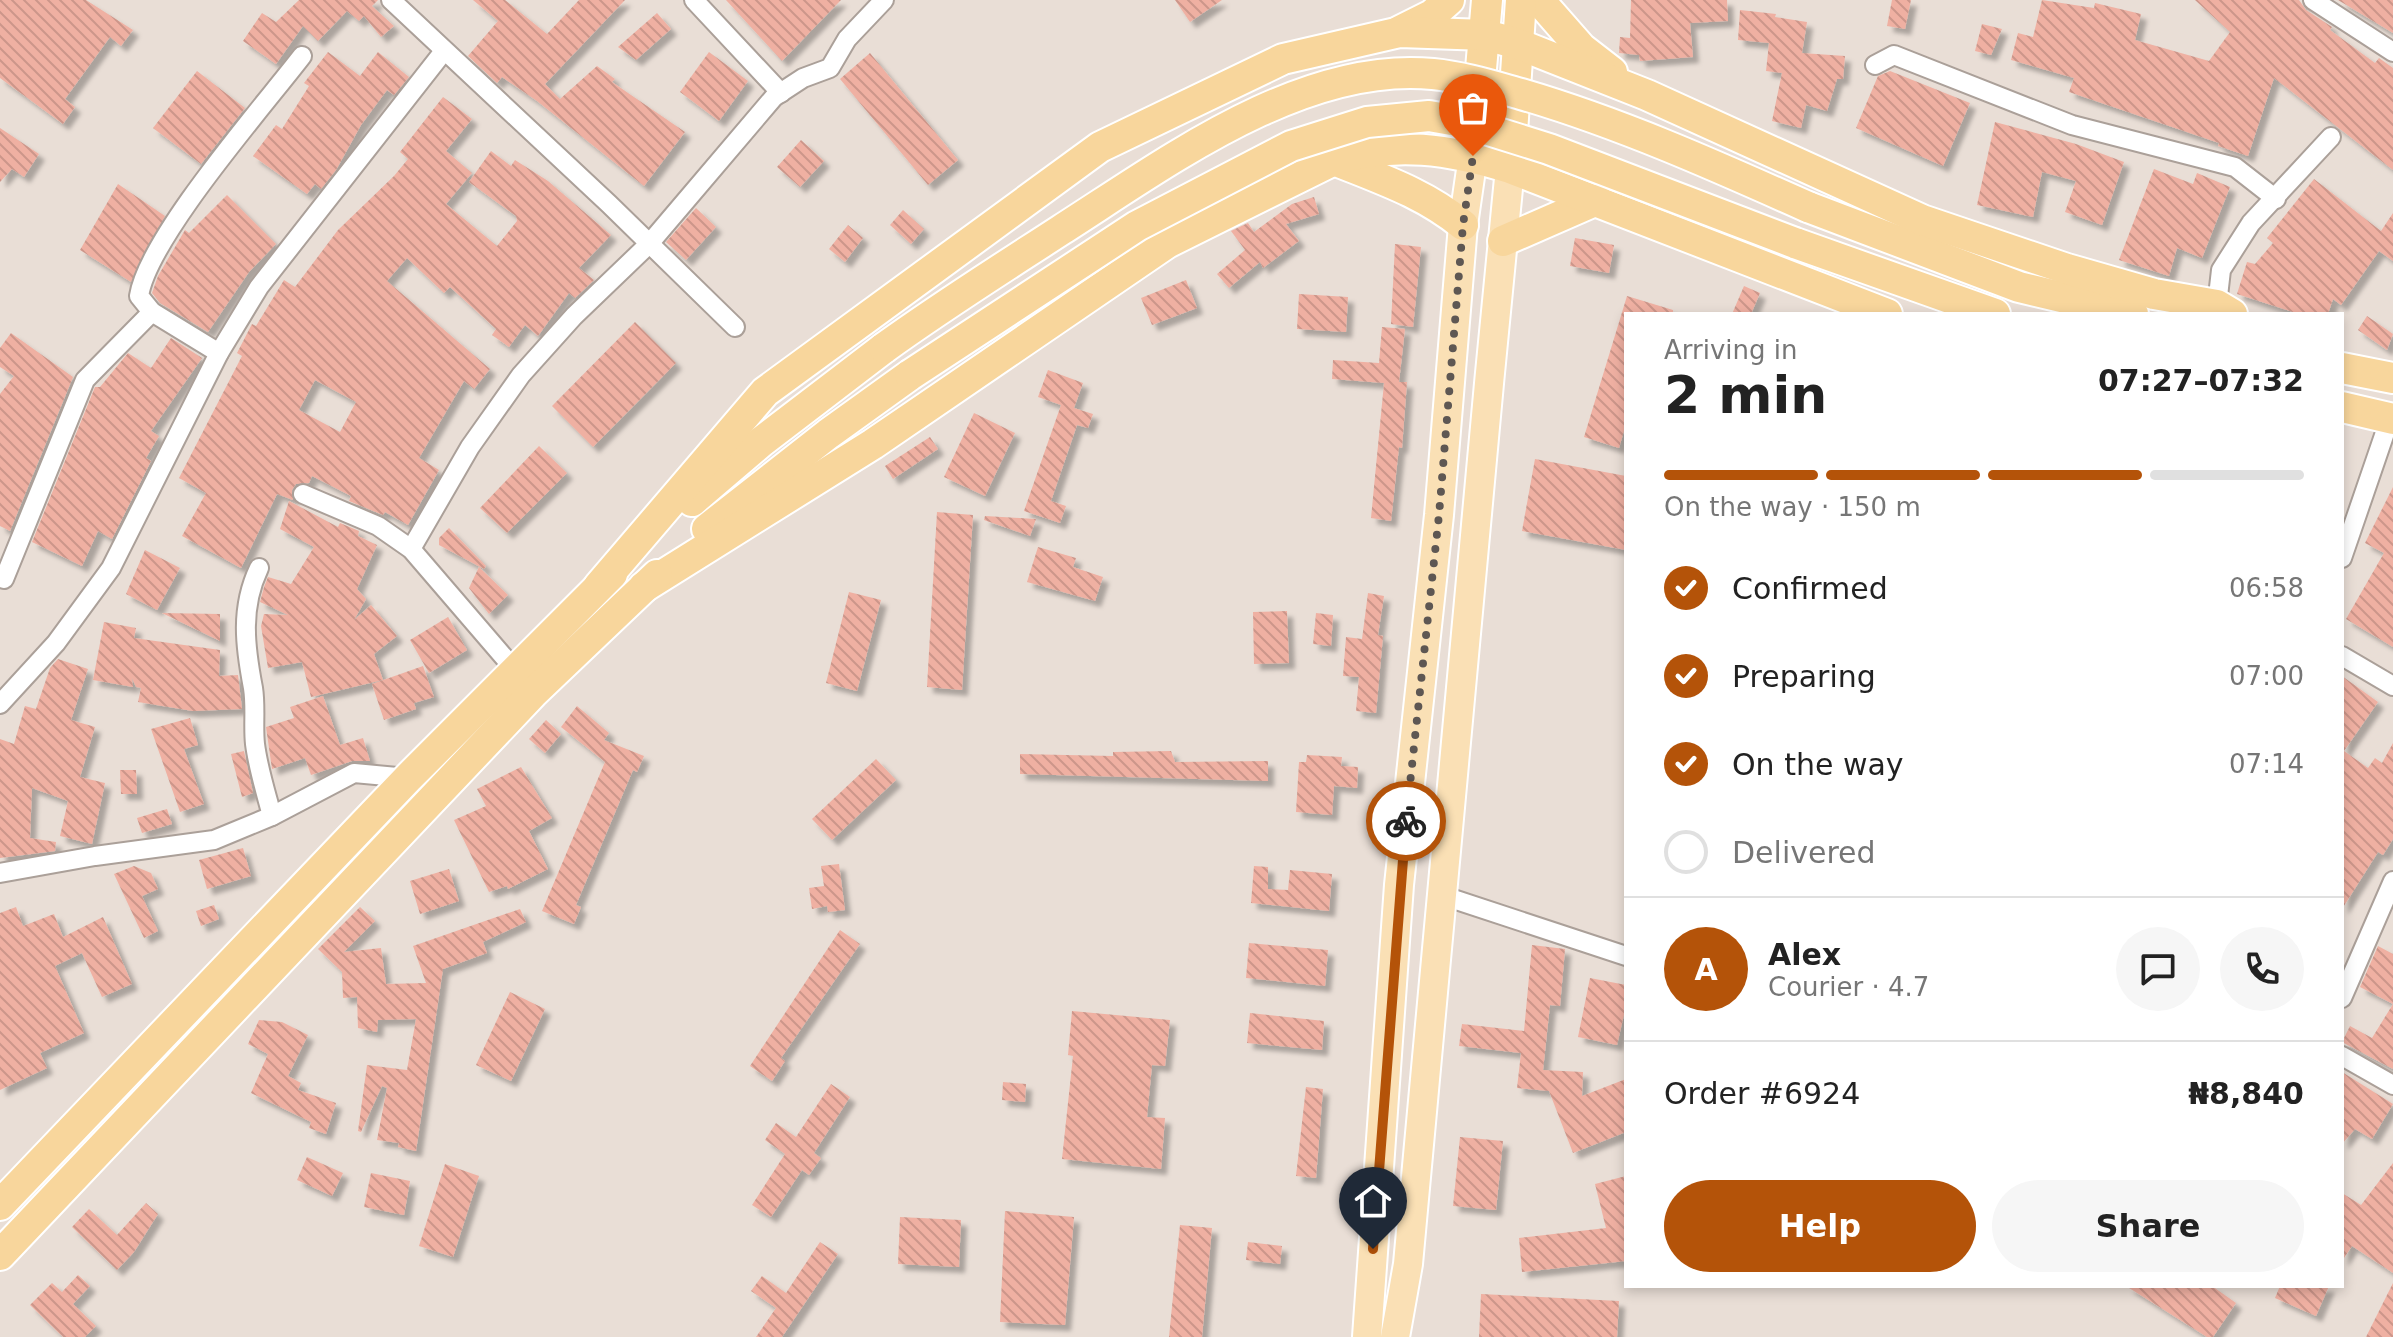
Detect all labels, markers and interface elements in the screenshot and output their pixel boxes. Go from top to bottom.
pin [1439,74,1507,156]
icon: bag [1451,86,1495,130]
text: Arriving in [1664,335,1798,365]
text: 07:27–07:32 [2098,363,2304,398]
text: 2 min [1664,365,1827,425]
text: On the way · 150 m [1664,492,1921,522]
icon: check [1664,566,1708,610]
text: Confirmed [1732,571,1888,606]
text: 06:58 [2229,573,2304,603]
icon: check [1664,654,1708,698]
text: Preparing [1732,659,1876,694]
text: 07:00 [2229,661,2304,691]
icon: check [1664,742,1708,786]
text: On the way [1732,747,1904,782]
text: 07:14 [2229,749,2304,779]
courier [1366,781,1446,861]
icon: bike [1384,799,1428,843]
text: Delivered [1732,835,1876,870]
button: chat [2116,927,2200,1011]
button: phone [2220,927,2304,1011]
text: Alex [1768,937,1841,972]
text: A [1694,952,1718,987]
text: Courier · 4.7 [1768,972,1929,1002]
text: Order #6924 [1664,1076,1860,1111]
text: ₦8,840 [2188,1076,2304,1111]
pin [1339,1167,1407,1249]
icon: home [1351,1179,1395,1223]
button: Help [1664,1180,1976,1272]
button: Share [1992,1180,2304,1272]

